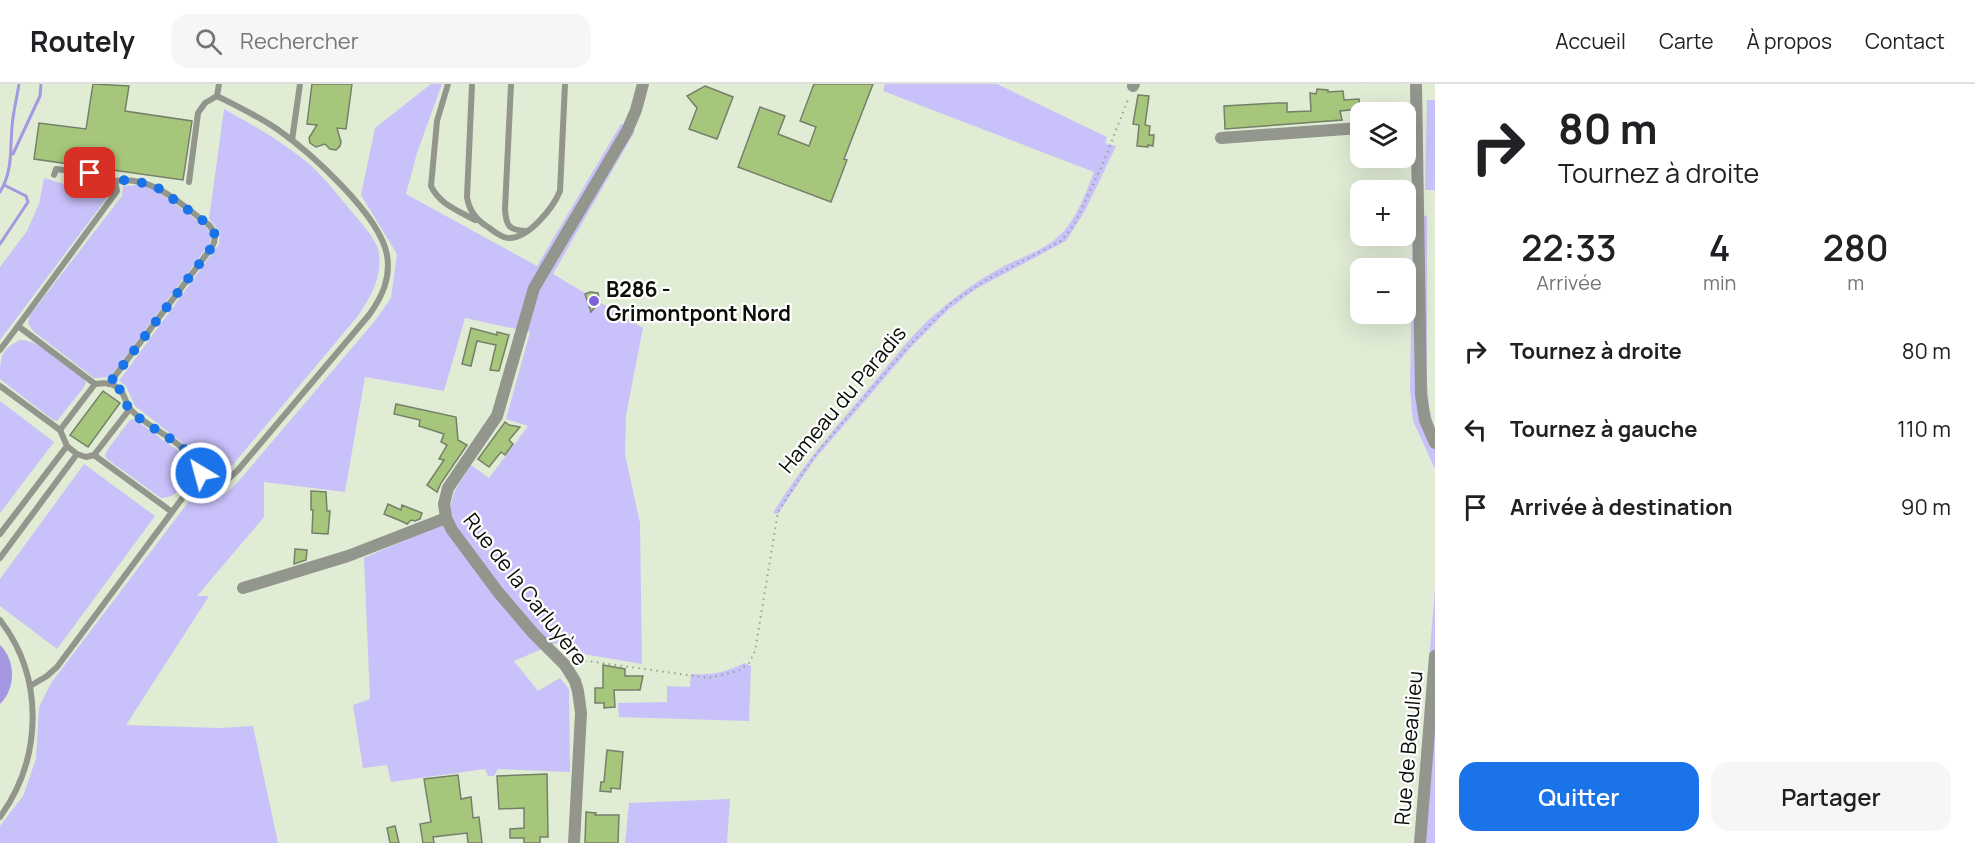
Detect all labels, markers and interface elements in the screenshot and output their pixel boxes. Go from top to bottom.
search box [171,14,591,68]
text: Routely [30,22,135,60]
icon: search [192,25,225,58]
text: Rechercher [240,26,359,56]
text: Accueil [1555,27,1626,55]
text: Carte [1659,27,1713,55]
text: À propos [1746,27,1832,55]
text: Contact [1865,27,1945,55]
text: 80 m [1558,99,1658,157]
map controls [1350,102,1416,324]
button: layers [1350,102,1416,168]
icon: right [1459,108,1537,186]
pin [64,147,115,198]
text: Tournez à droite [1558,154,1759,191]
icon: arrive [73,156,106,189]
button: + [1350,180,1416,246]
text: 22:33 [1521,223,1617,272]
text: 4 [1709,223,1731,272]
text: 280 [1823,223,1889,272]
button: − [1350,258,1416,324]
text: Arrivée [1536,269,1602,296]
text: min [1703,269,1736,296]
text: m [1847,269,1864,296]
place label: B286 - Grimontpont Nord [606,275,791,327]
marker: B286 - Grimontpont Nord [587,294,601,308]
street label: Hameau du Paradis [772,319,912,479]
icon: right [1459,335,1492,368]
text: Tournez à droite [1510,336,1682,366]
text: 80 m [1902,336,1951,366]
icon: left [1459,413,1492,446]
text: Tournez à gauche [1510,414,1697,444]
text: 110 m [1897,414,1951,444]
position arrow [169,441,233,505]
icon: arrive [1459,491,1492,524]
text: Arrivée à destination [1510,492,1733,522]
text: 90 m [1901,492,1951,522]
street label: Rue de la Carluyère [458,507,594,671]
street label: Rue de Beaulieu [1387,670,1429,826]
button: Quitter [1459,762,1699,831]
button: Partager [1711,762,1951,831]

